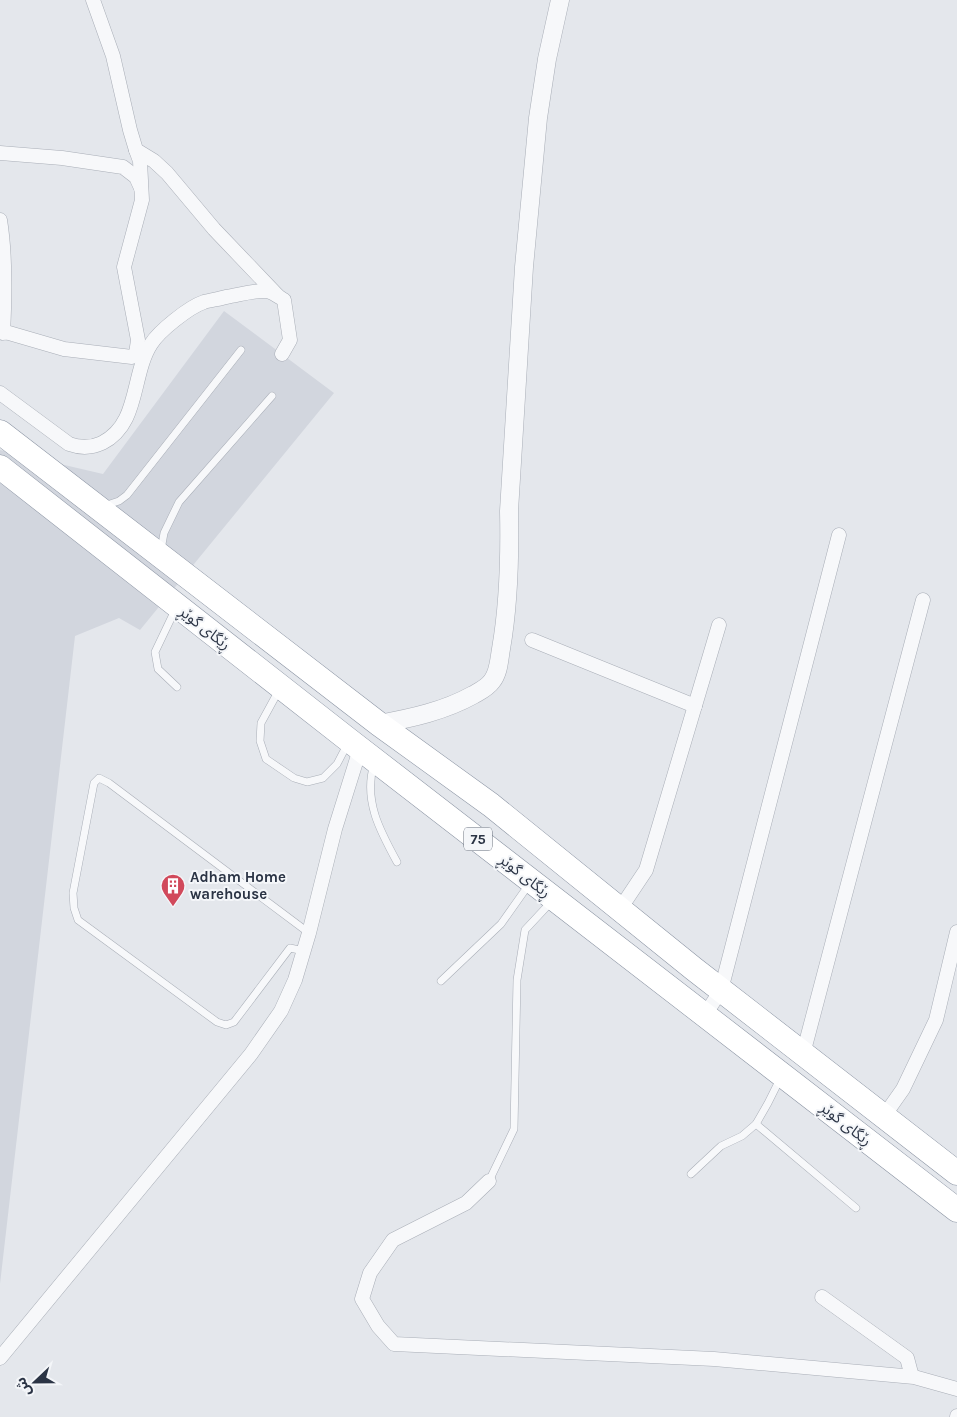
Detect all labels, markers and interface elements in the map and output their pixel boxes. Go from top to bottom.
street label: ڕێگای گوێڕ [173,602,234,656]
road number: 75 [464,828,492,851]
street label: ڕێگای گوێڕ [493,850,554,904]
place label: Adham Home warehouse [190,868,286,903]
building icon: Adham Home warehouse [160,873,186,907]
street label: ڕێگای گوێڕ [814,1098,875,1152]
north arrow [10,1357,60,1407]
text: ش [12,1375,35,1399]

